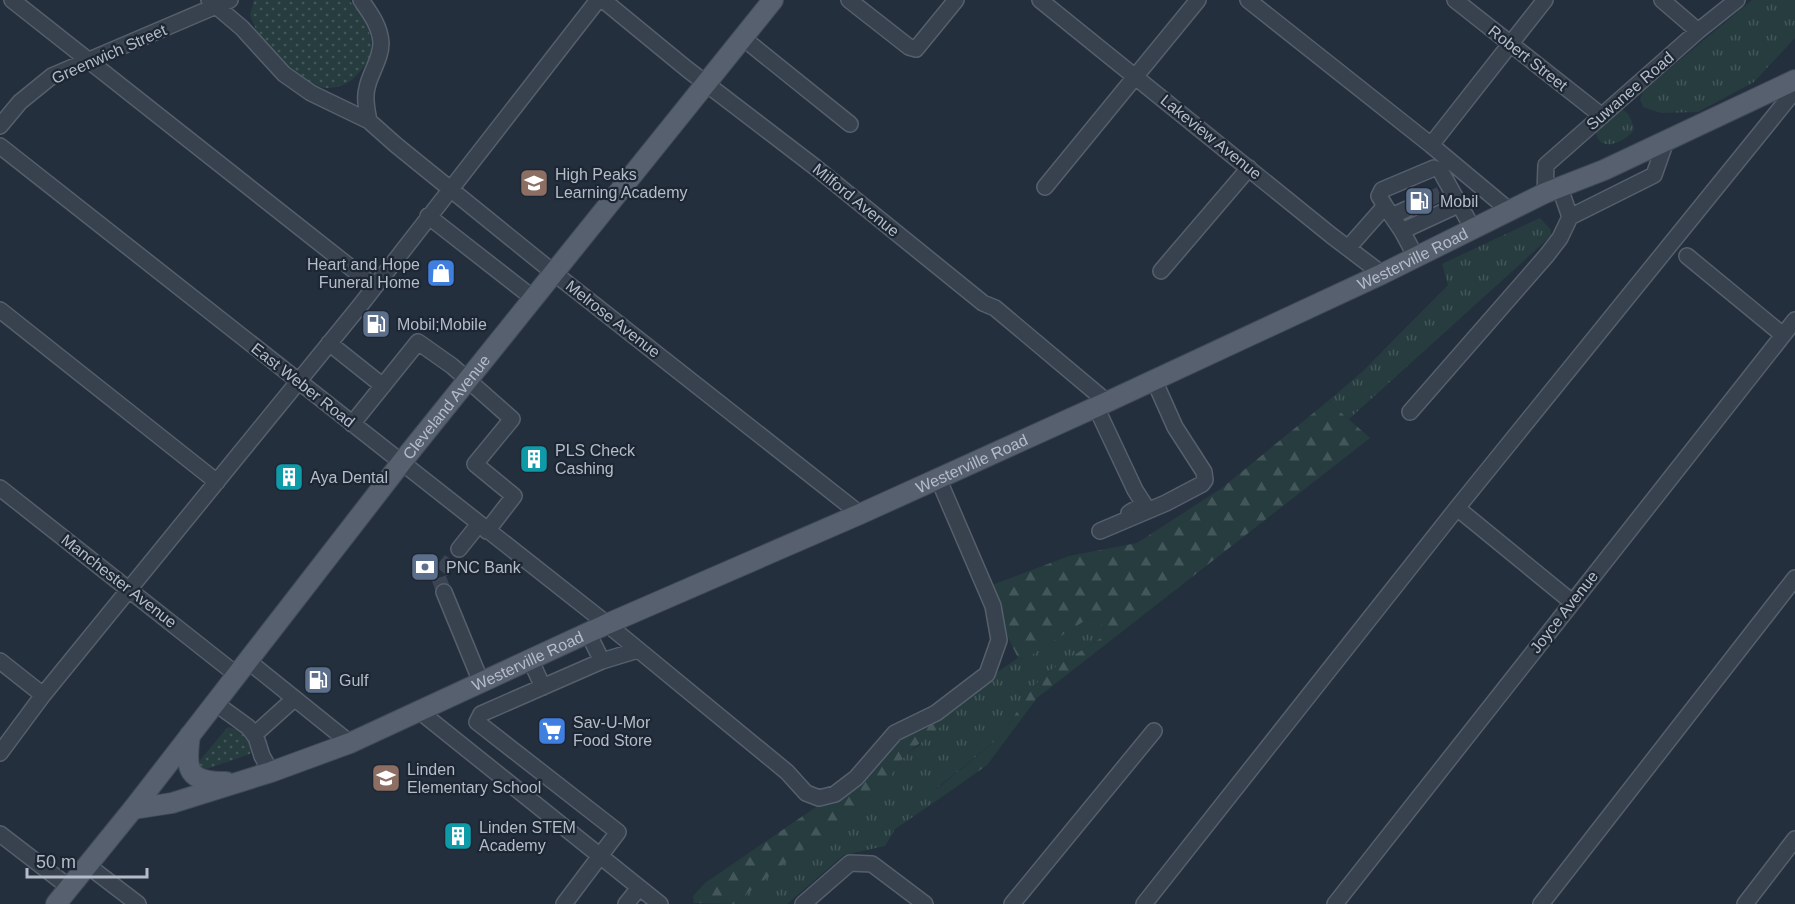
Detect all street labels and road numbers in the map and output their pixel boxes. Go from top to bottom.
street label: Greenwich Street [49,21,169,87]
street label: Robert Street [1485,22,1571,94]
street label: Suwanee Road [1583,49,1677,133]
street label: Lakeview Avenue [1157,91,1265,183]
street label: Milford Avenue [810,160,902,240]
street label: Westerville Road [1355,224,1470,293]
street label: Melrose Avenue [563,277,663,361]
street label: East Weber Road [248,340,358,430]
street label: Cleveland Avenue [399,351,493,462]
street label: Westerville Road [913,431,1030,496]
street label: Manchester Avenue [58,531,180,631]
street label: Joyce Avenue [1527,568,1601,656]
street label: Westerville Road [469,628,586,694]

